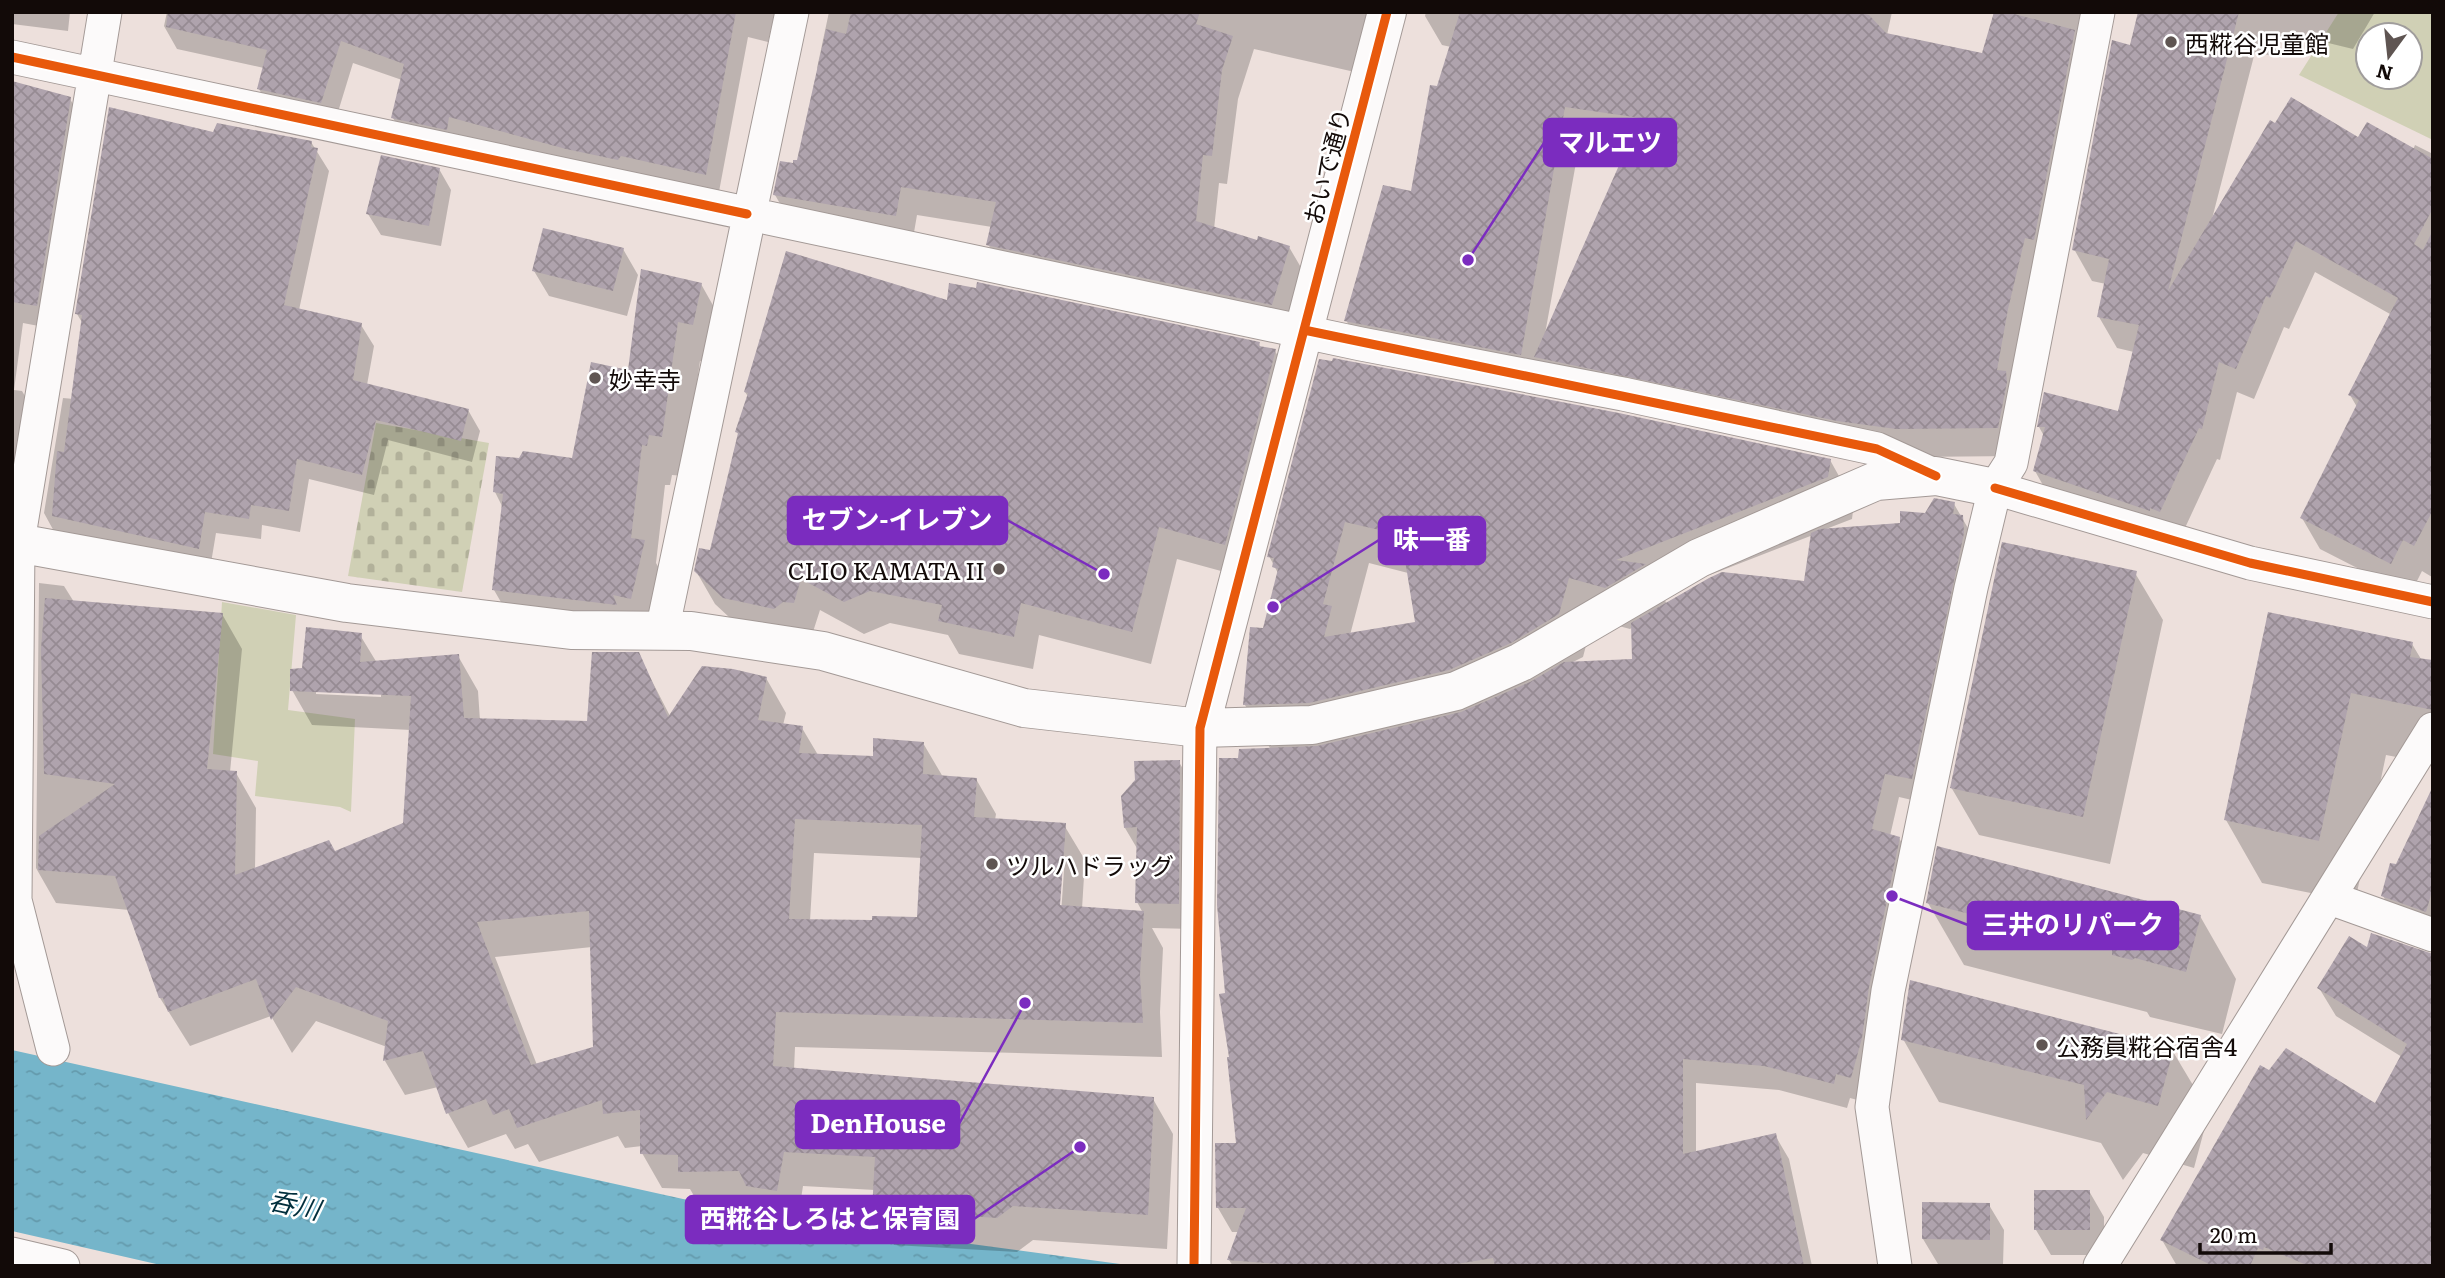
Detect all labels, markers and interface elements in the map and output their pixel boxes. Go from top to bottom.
north arrow [2354,21,2424,91]
place label: 西糀谷児童館 [2185,25,2329,60]
marker: 西糀谷児童館 [2163,34,2179,50]
text: N [2373,58,2396,89]
street label: おいで通り [1294,104,1358,228]
callout: マルエツ [1544,119,1676,166]
text: マルエツ [1558,121,1662,160]
place label: 妙幸寺 [609,361,681,396]
marker: 妙幸寺 [587,370,603,386]
callout: セブン-イレブン [788,497,1007,544]
text: セブン-イレブン [802,498,992,537]
callout: 味一番 [1379,517,1485,564]
text: 味一番 [1393,518,1471,557]
place label: CLIO KAMATA II [788,552,985,587]
marker: CLIO KAMATA II [991,561,1007,577]
place label: ツルハドラッグ [1006,847,1174,882]
marker: ツルハドラッグ [984,856,1000,872]
callout: 三井のリパーク [1968,902,2178,949]
text: 三井のリパーク [1982,903,2164,942]
place label: 公務員糀谷宿舎4 [2056,1028,2237,1063]
marker: 公務員糀谷宿舎4 [2034,1037,2050,1053]
callout: DenHouse [796,1101,959,1148]
text: DenHouse [810,1102,946,1141]
water label: 呑川 [266,1179,327,1228]
callout: 西糀谷しろはと保育園 [686,1196,974,1243]
text: 西糀谷しろはと保育園 [700,1197,960,1236]
scale bar [2200,1212,2331,1256]
text: 20 m [2210,1218,2257,1249]

